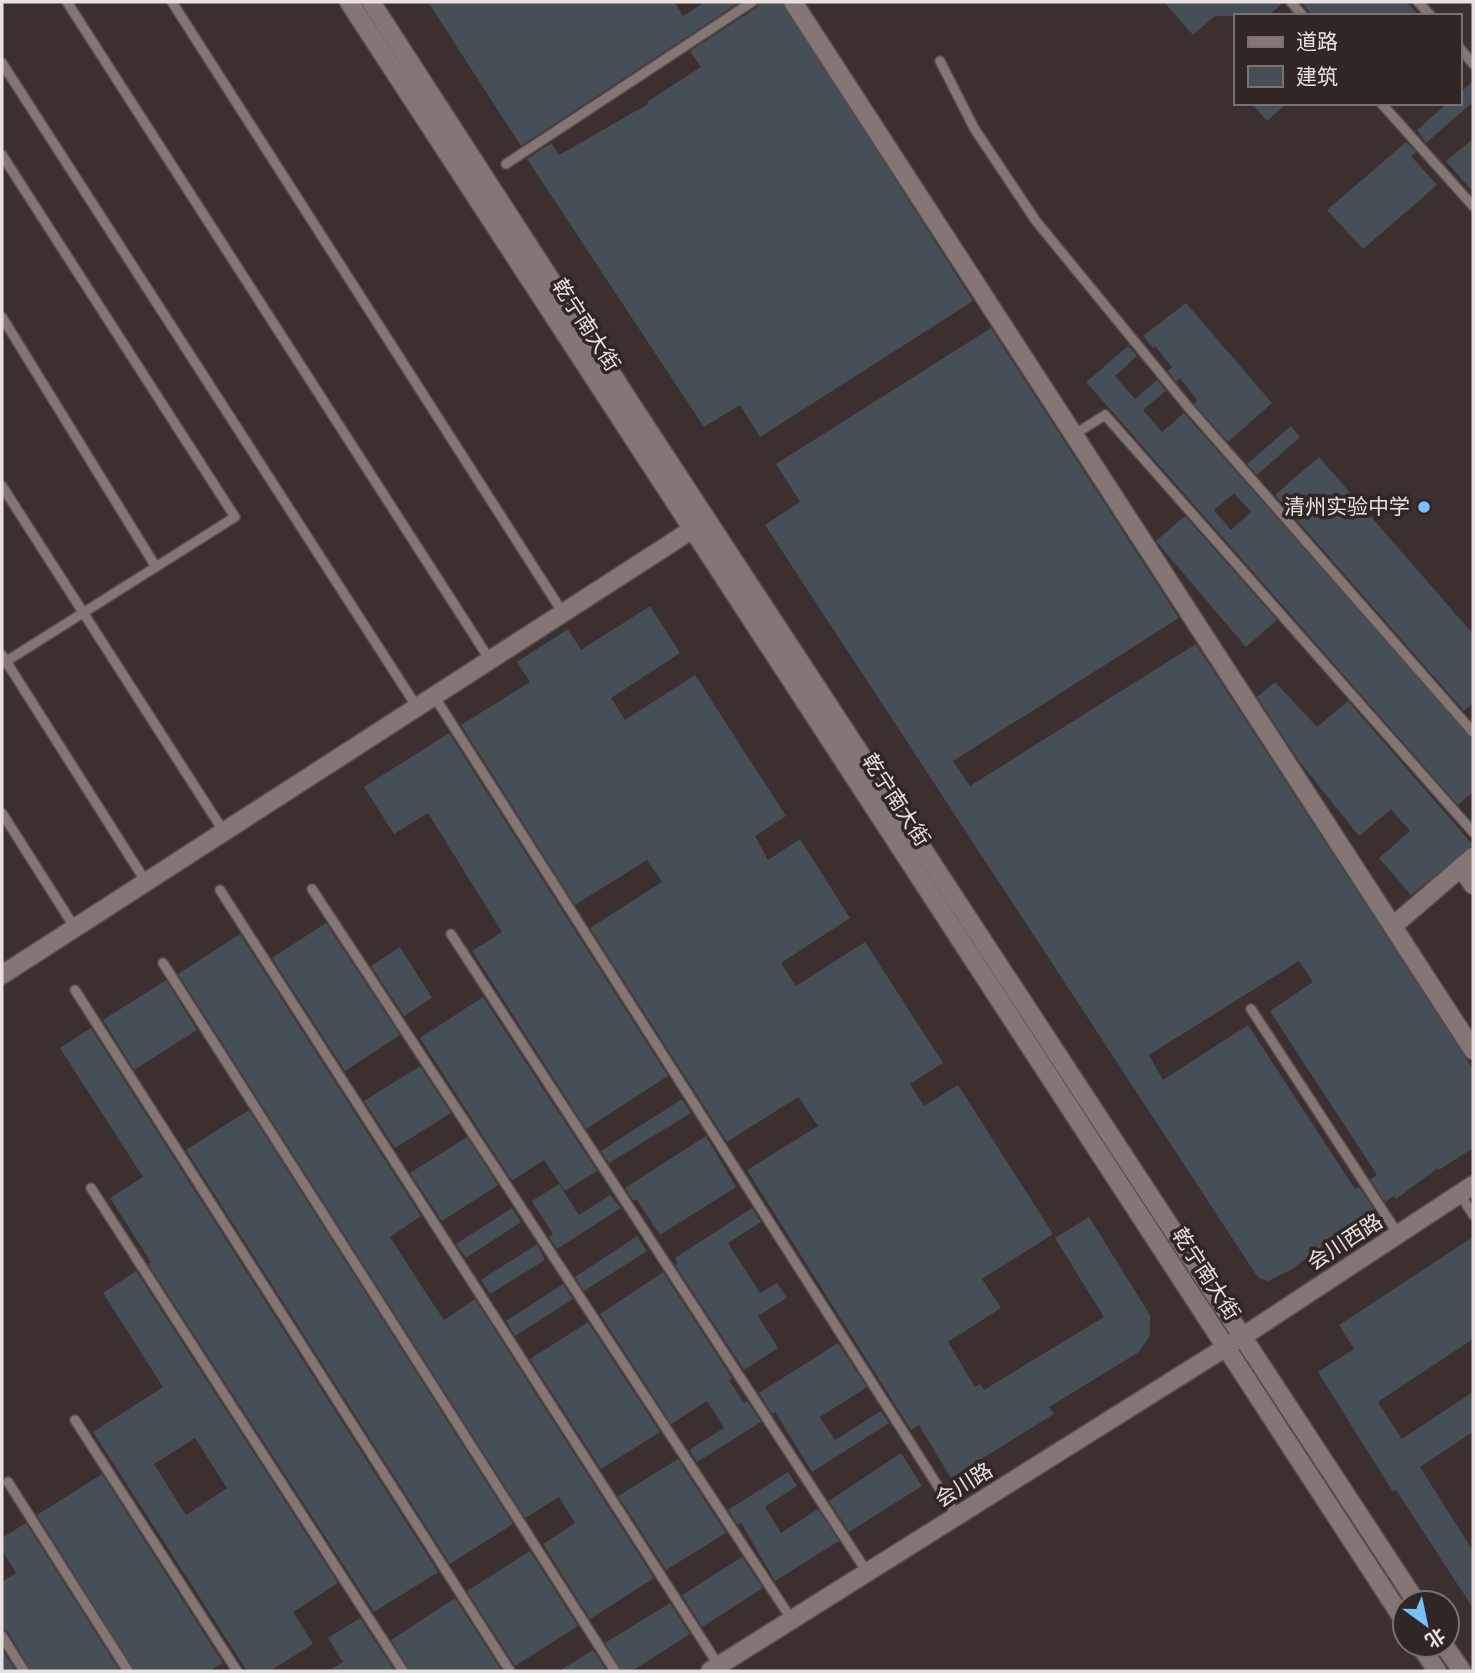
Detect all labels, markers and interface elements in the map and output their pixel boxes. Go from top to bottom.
legend [1234,14,1461,105]
text: 道路 [1296,29,1338,54]
text: 建筑 [1296,64,1338,89]
street label: 乾宁南大街 [547,274,625,376]
place label: 清州实验中学 [1284,494,1410,519]
marker: 清州实验中学 [1416,499,1432,515]
street label: 乾宁南大街 [857,749,935,851]
street label: 会川西路 [1303,1208,1387,1275]
street label: 乾宁南大街 [1167,1223,1245,1325]
street label: 会川路 [930,1457,997,1512]
north arrow [1391,1589,1461,1659]
text: 北 [1421,1623,1449,1653]

